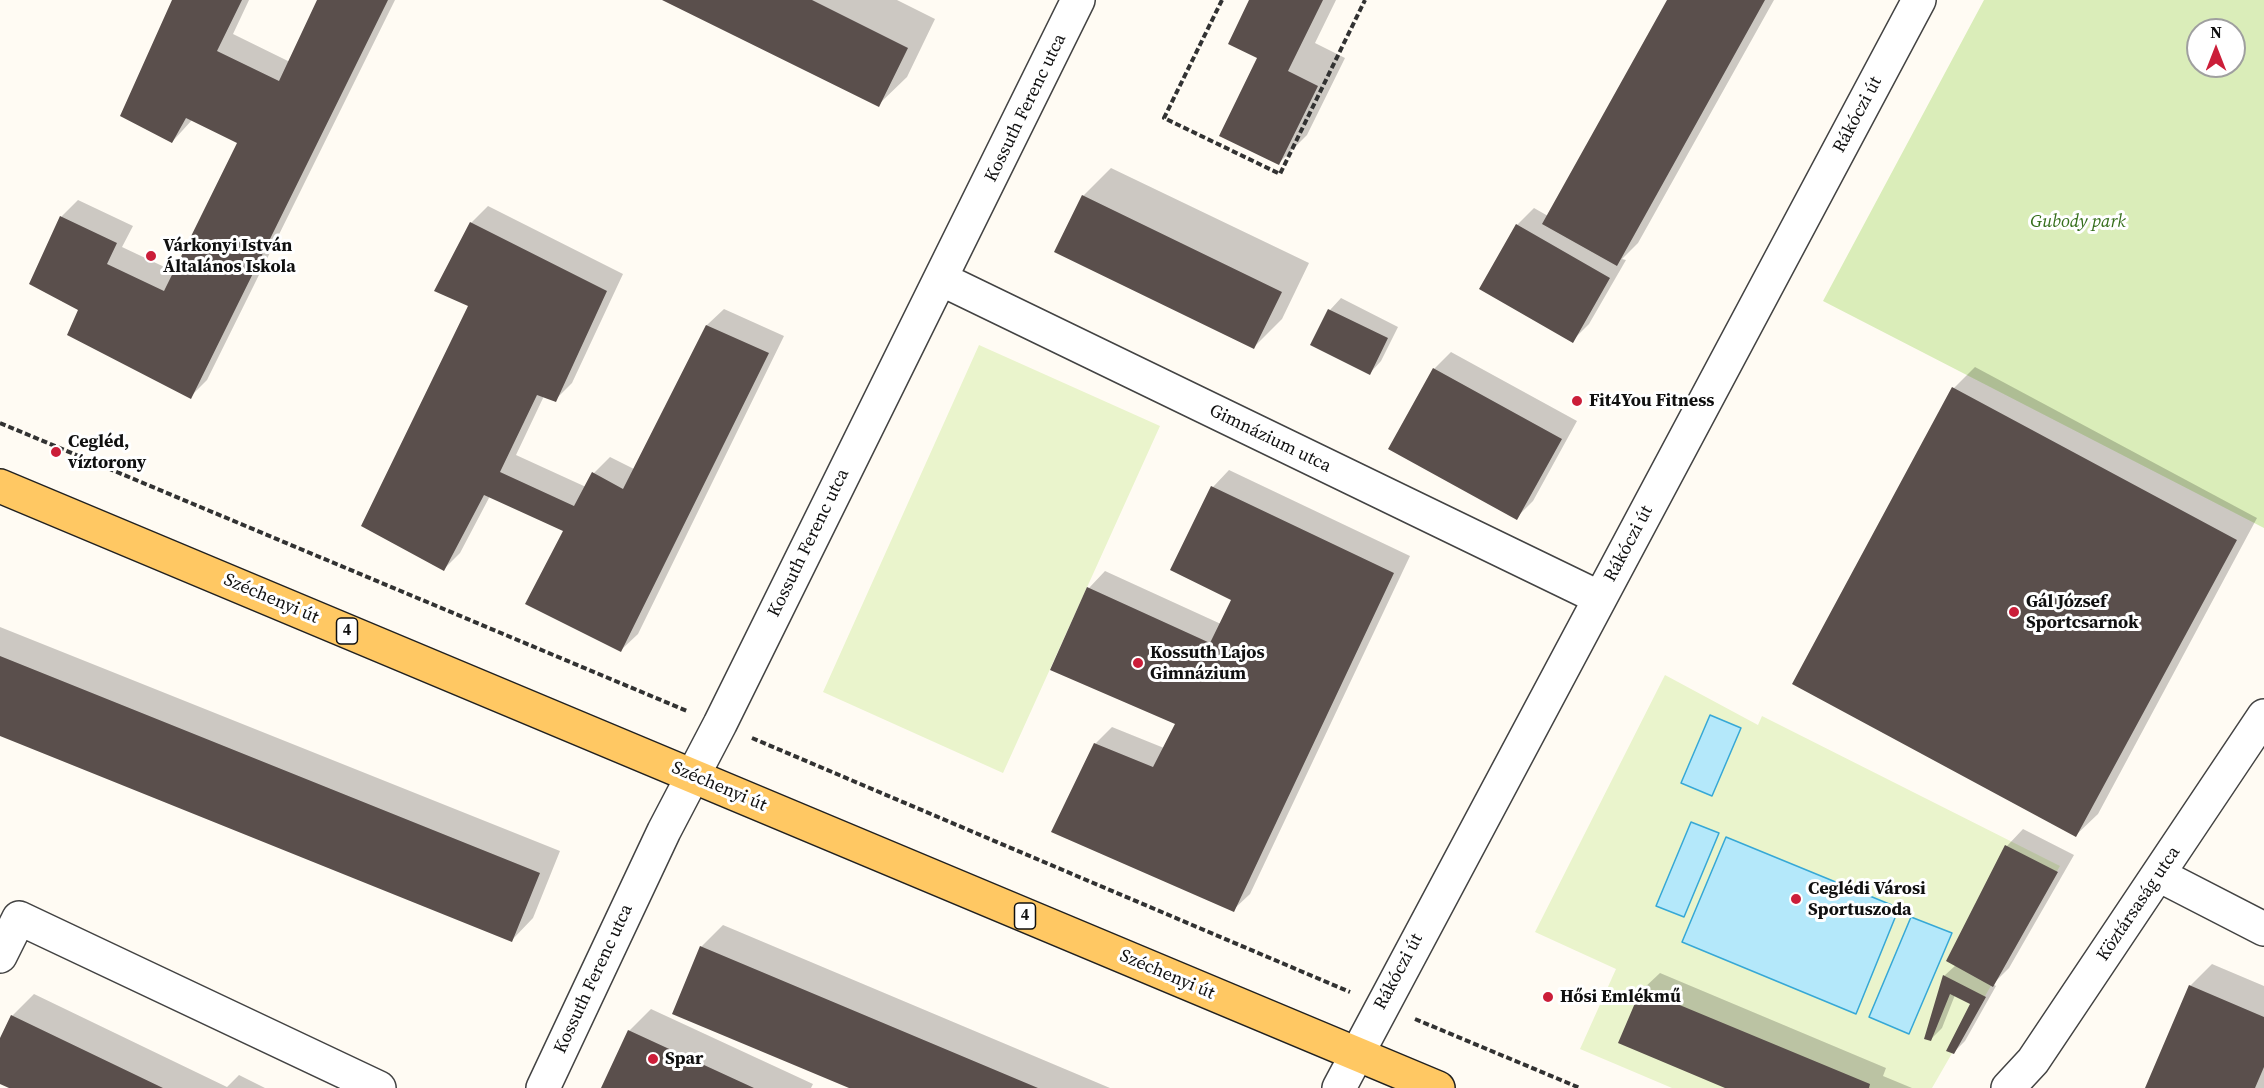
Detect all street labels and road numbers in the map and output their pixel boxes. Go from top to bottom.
street label: Kossuth Ferenc utca [981,30,1071,186]
street label: Rákóczi út [1829,73,1887,157]
street label: Gimnázium utca [1206,400,1334,478]
street label: Kossuth Ferenc utca [764,465,854,621]
street label: Rákóczi út [1600,502,1658,586]
street label: Széchenyi út [220,569,322,629]
road number: 4 [336,618,358,644]
street label: Széchenyi út [668,757,770,817]
street label: Köztársaság utca [2093,843,2185,965]
street label: Kossuth Ferenc utca [550,901,638,1057]
road number: 4 [1014,903,1036,929]
street label: Rákóczi út [1370,930,1428,1014]
street label: Széchenyi út [1116,945,1218,1005]

